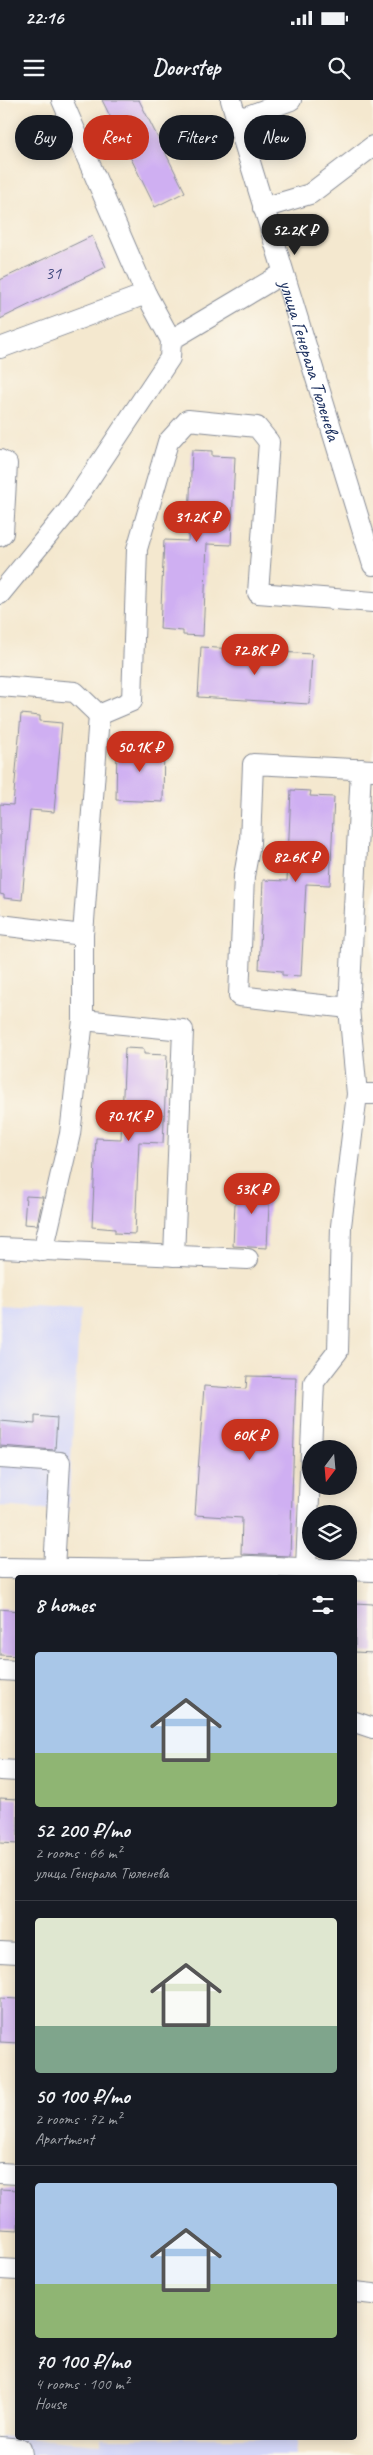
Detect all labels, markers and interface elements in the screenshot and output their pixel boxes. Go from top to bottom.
text: 22:16 [25,6,63,30]
icon: menu [20,54,48,82]
text: Doorstep [153,54,220,82]
icon: search [325,54,353,82]
chip: Buy [15,115,73,160]
chip: Rent [83,115,149,160]
chip: Filters [159,115,234,160]
chip: New [244,115,306,160]
pin: 52.2K ₽ [249,214,341,256]
text: 52.2K ₽ [273,220,317,240]
house number: 31 [45,262,62,284]
street label: улица Генерала Тюленева [274,276,347,446]
pin: 31.2K ₽ [151,500,243,543]
text: 31.2K ₽ [174,507,220,527]
pin: 72.8K ₽ [209,634,301,676]
text: 72.8K ₽ [233,640,277,660]
pin: 50.1K ₽ [94,730,186,773]
text: 50.1K ₽ [118,737,162,757]
pin: 82.6K ₽ [250,840,342,883]
text: 82.6K ₽ [273,847,319,867]
pin: 70.1K ₽ [83,1100,175,1142]
text: 70.1K ₽ [107,1106,151,1126]
pin: 53K ₽ [217,1172,287,1215]
text: 53K ₽ [235,1179,269,1199]
pin: 60K ₽ [215,1418,285,1461]
text: 60K ₽ [232,1425,268,1445]
north arrow [302,1440,358,1495]
map controls [302,1440,357,1560]
button: layers [302,1505,357,1560]
icon: filters [309,1591,337,1619]
text: 8 homes [35,1592,94,1618]
icon: home [141,1685,231,1775]
text: 52 200 ₽/mo [35,1817,130,1843]
text: 2 rooms · 66 m² [35,1843,121,1863]
text: улица Генерала Тюленева [35,1863,169,1883]
icon: home [141,1950,231,2040]
text: 50 100 ₽/mo [35,2083,130,2109]
text: 2 rooms · 72 m² [35,2109,121,2129]
text: Apartment [35,2129,94,2149]
icon: home [141,2215,231,2305]
text: 70 100 ₽/mo [35,2348,130,2374]
text: 4 rooms · 100 m² [35,2374,129,2394]
text: House [35,2394,66,2414]

